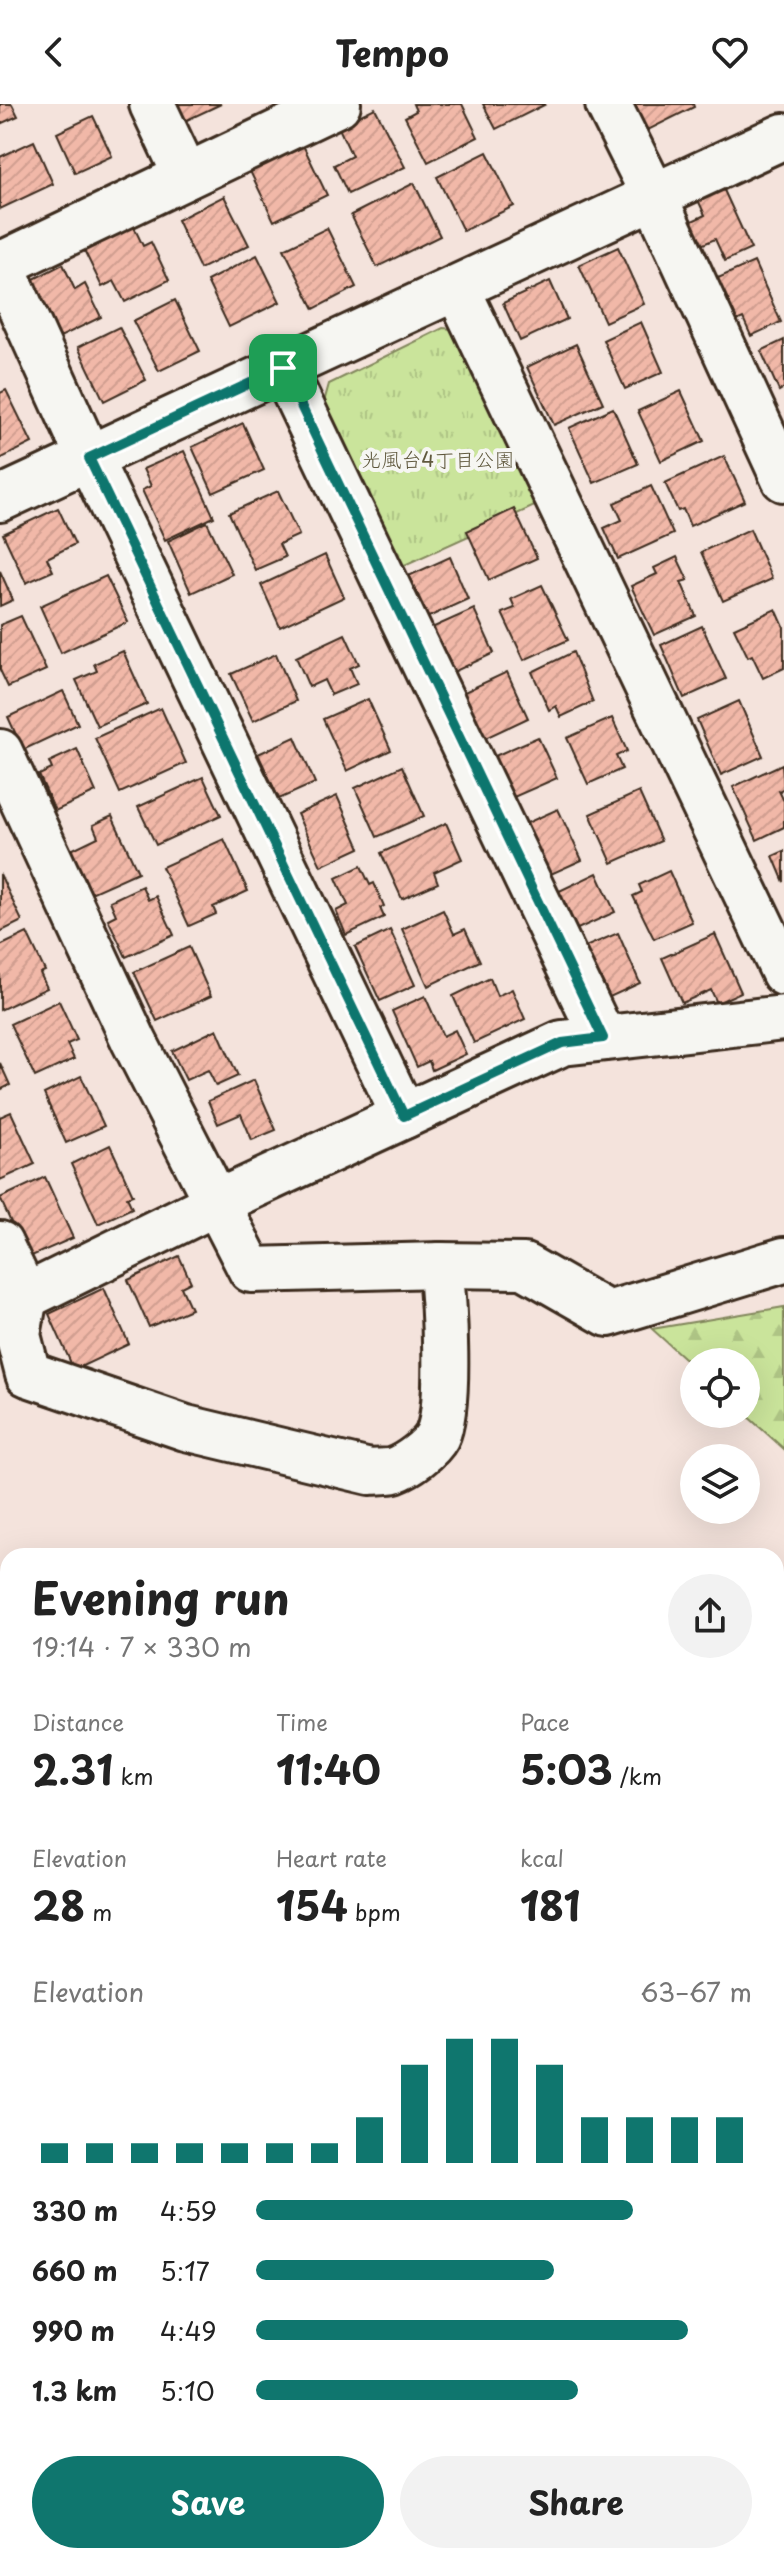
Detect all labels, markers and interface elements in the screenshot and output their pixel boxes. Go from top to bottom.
text: Tempo [335,25,449,79]
icon: back [32,30,76,74]
icon: heart [708,30,752,74]
pin [249,334,317,402]
icon: arrive [261,346,305,390]
park label: 光風台4丁目公園 [361,444,515,474]
map controls [680,1348,760,1524]
button: locate [680,1348,760,1428]
button: layers [680,1444,760,1524]
text: Evening run [32,1564,290,1630]
button: share [668,1574,752,1658]
text: 19:14 · 7 × 330 m [32,1627,252,1666]
text: Distance [32,1705,124,1738]
text: Time [276,1705,328,1738]
text: Pace [520,1705,570,1738]
text: 2.31 [32,1738,113,1799]
text: 11:40 [276,1738,381,1799]
text: 5:03 [520,1738,613,1799]
text: km [113,1759,154,1792]
text: /km [613,1759,662,1792]
text: Elevation [32,1841,127,1874]
text: Heart rate [276,1841,387,1874]
text: kcal [520,1841,564,1874]
text: 28 [32,1874,85,1935]
text: 154 [276,1874,348,1935]
text: 181 [520,1874,580,1935]
text: m [85,1895,112,1928]
text: bpm [348,1895,401,1928]
text: Elevation [32,1972,144,2011]
text: 63–67 m [640,1972,752,2011]
text: 330 m [32,2191,118,2230]
text: 4:59 [160,2191,217,2230]
text: 660 m [32,2251,117,2290]
text: 5:17 [160,2251,210,2290]
text: 990 m [32,2311,115,2350]
text: 4:49 [160,2311,217,2350]
text: 1.3 km [32,2371,117,2410]
text: 5:10 [160,2371,215,2410]
button: Save [32,2456,384,2548]
button: Share [400,2456,752,2548]

